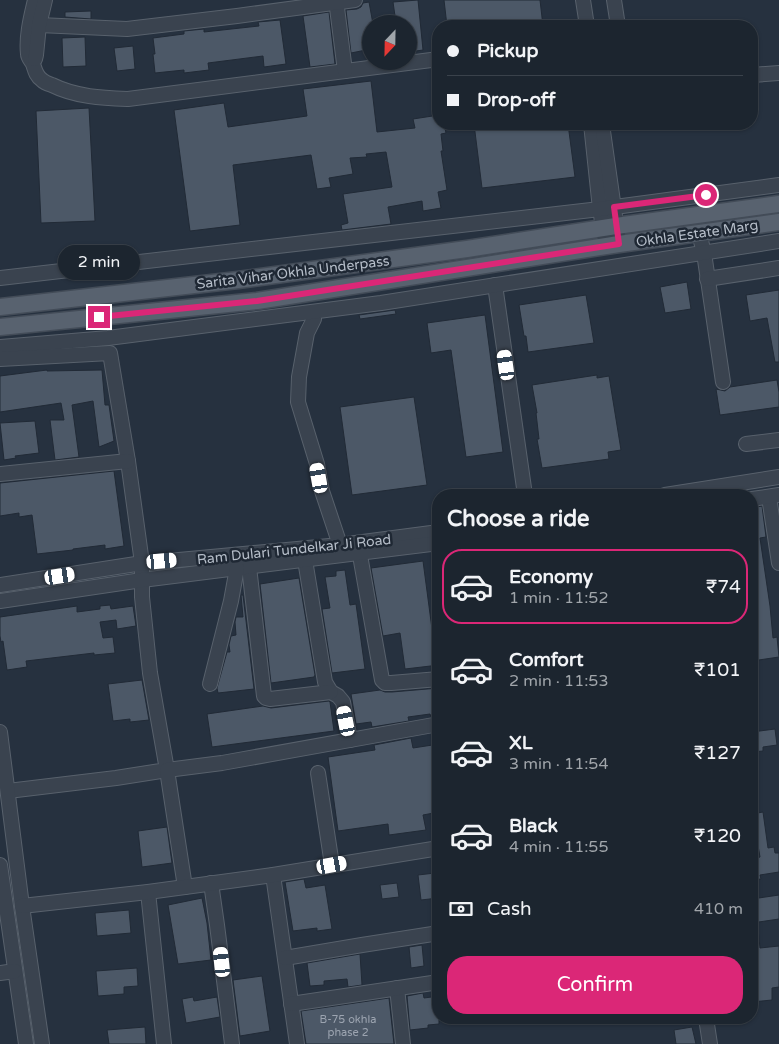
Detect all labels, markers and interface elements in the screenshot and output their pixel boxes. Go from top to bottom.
north arrow [362,15,418,70]
map controls [362,15,417,70]
text: Pickup [477,40,538,62]
text: Drop-off [477,89,556,111]
route start [695,184,717,206]
street label: Okhla Estate Marg [635,217,759,250]
callout: 2 min [58,244,140,280]
text: 2 min [78,252,120,272]
street label: Sarita Vihar Okhla Underpass [196,252,391,293]
route end [88,306,110,328]
car [496,349,515,381]
car [309,462,328,494]
text: Choose a ride [447,506,590,532]
street label: Ram Dulari Tundelkar Ji Road [196,531,392,568]
car [146,552,177,570]
icon: car [449,564,494,609]
car [44,566,75,586]
text: Economy [509,566,593,588]
text: ₹74 [706,576,741,598]
text: 1 min · 11:52 [509,588,608,608]
icon: car [449,647,494,692]
text: Comfort [509,649,583,671]
text: ₹101 [694,659,741,681]
text: 2 min · 11:53 [509,671,608,691]
car [335,705,356,737]
icon: car [449,730,494,775]
text: XL [509,732,533,754]
text: ₹127 [694,742,741,764]
text: 3 min · 11:54 [509,754,608,774]
icon: car [449,813,494,858]
text: Black [509,815,558,837]
text: ₹120 [694,825,741,847]
text: 4 min · 11:55 [509,837,608,857]
car [315,855,348,875]
icon: cash [447,895,475,923]
text: Cash [487,898,532,920]
text: 410 m [694,899,743,919]
car [212,946,231,978]
button: Confirm [447,956,743,1014]
house number: B-75 okhla phase 2 [320,1013,376,1039]

